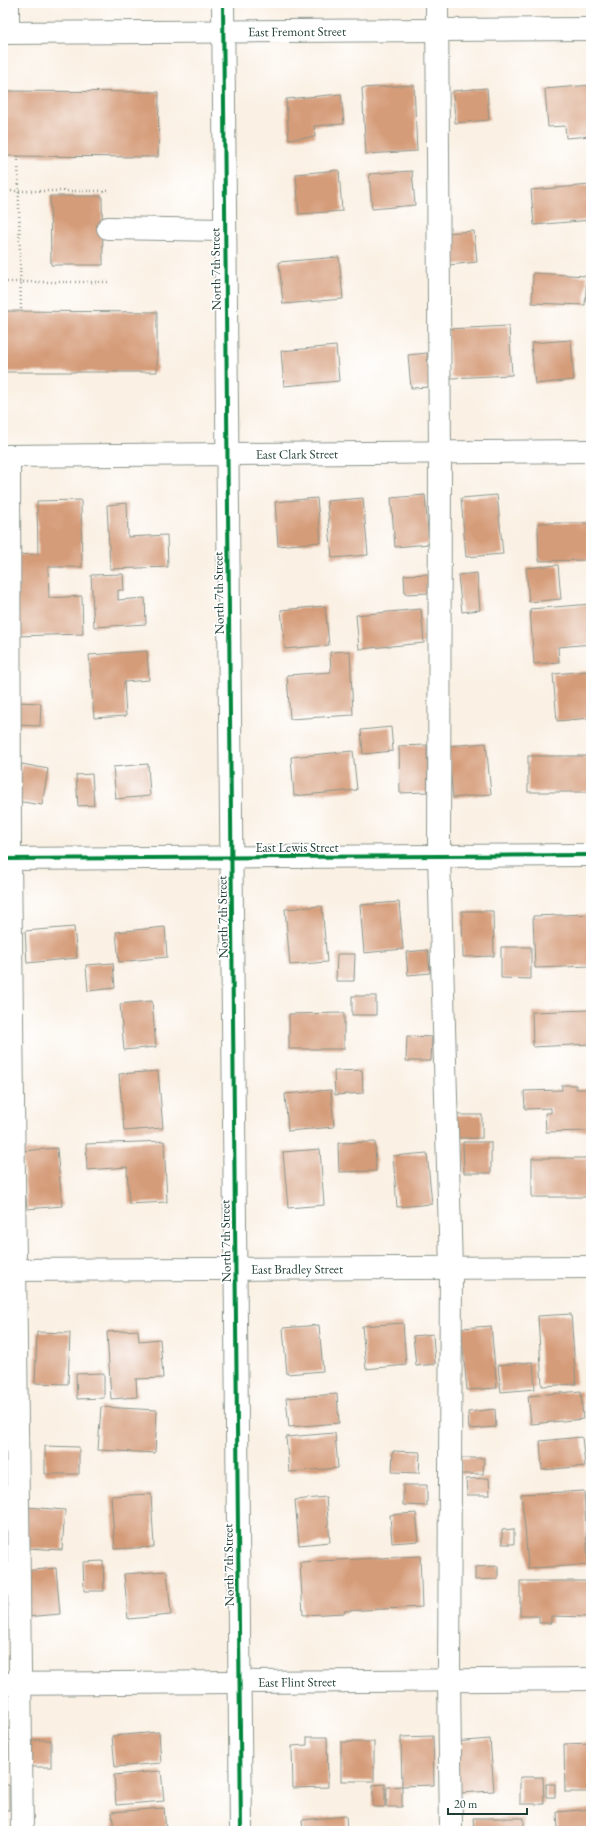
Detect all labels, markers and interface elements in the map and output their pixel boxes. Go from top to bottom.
street label: East Fremont Street [248,23,346,40]
street label: North 7th Street [206,228,225,310]
street label: East Clark Street [256,445,338,463]
street label: North 7th Street [209,552,228,634]
street label: East Lewis Street [255,839,339,856]
street label: North 7th Street [213,876,232,958]
street label: North 7th Street [216,1200,235,1282]
street label: East Bradley Street [251,1260,343,1278]
street label: North 7th Street [219,1524,238,1606]
street label: East Flint Street [258,1673,336,1691]
scale bar [448,1790,527,1816]
text: 20 m [454,1796,478,1812]

